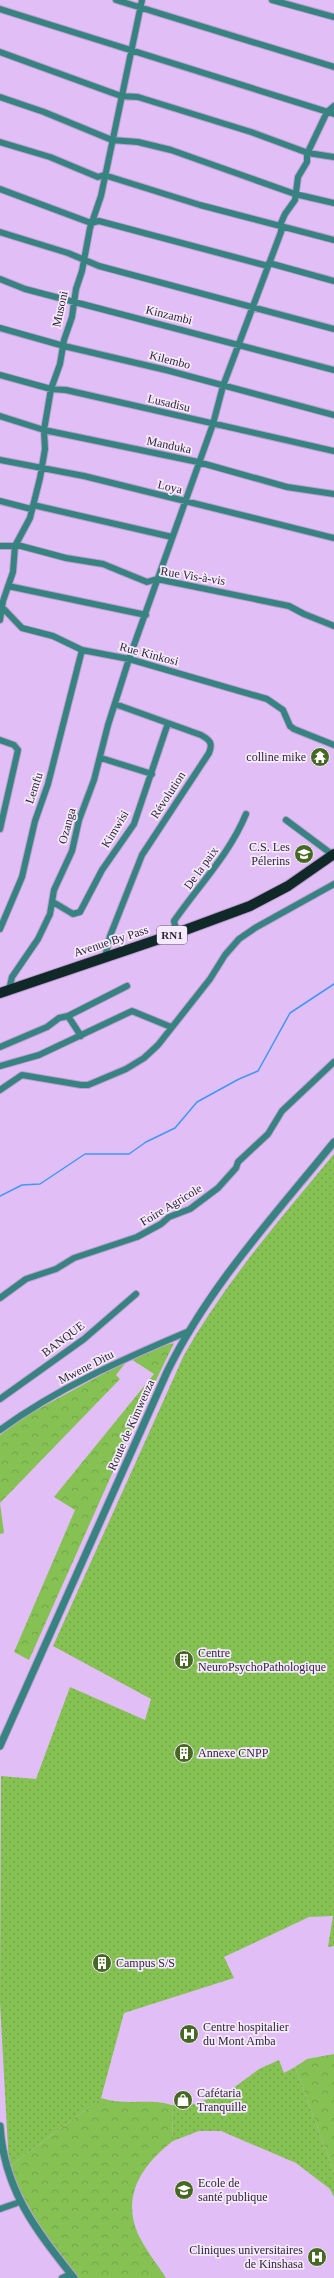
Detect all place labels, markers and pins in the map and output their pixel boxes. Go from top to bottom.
temple icon: colline mike [309,746,331,768]
place label: colline mike [246,750,306,764]
place label: C.S. Les Pélerins [249,840,290,868]
school or university icon: C.S. Les Pélerins [293,843,315,865]
place label: Centre NeuroPsychoPathologique [198,1646,326,1674]
building icon: Centre NeuroPsychoPathologique [173,1649,195,1671]
building icon: Annexe CNPP [173,1742,195,1764]
place label: Annexe CNPP [198,1746,269,1760]
building icon: Campus S/S [91,1952,113,1974]
place label: Campus S/S [116,1956,175,1970]
place label: Centre hospitalier du Mont Amba [203,2020,289,2048]
hospital icon: Centre hospitalier du Mont Amba [178,2023,200,2045]
place label: Cafétaria Tranquille [197,2086,247,2114]
shop icon: Cafétaria Tranquille [172,2089,194,2111]
place label: Ecole de santé publique [198,2176,268,2204]
school or university icon: Ecole de santé publique [173,2179,195,2201]
place label: Cliniques universitaires de Kinshasa [189,2243,304,2271]
hospital icon: Cliniques universitaires de Kinshasa [306,2246,328,2268]

